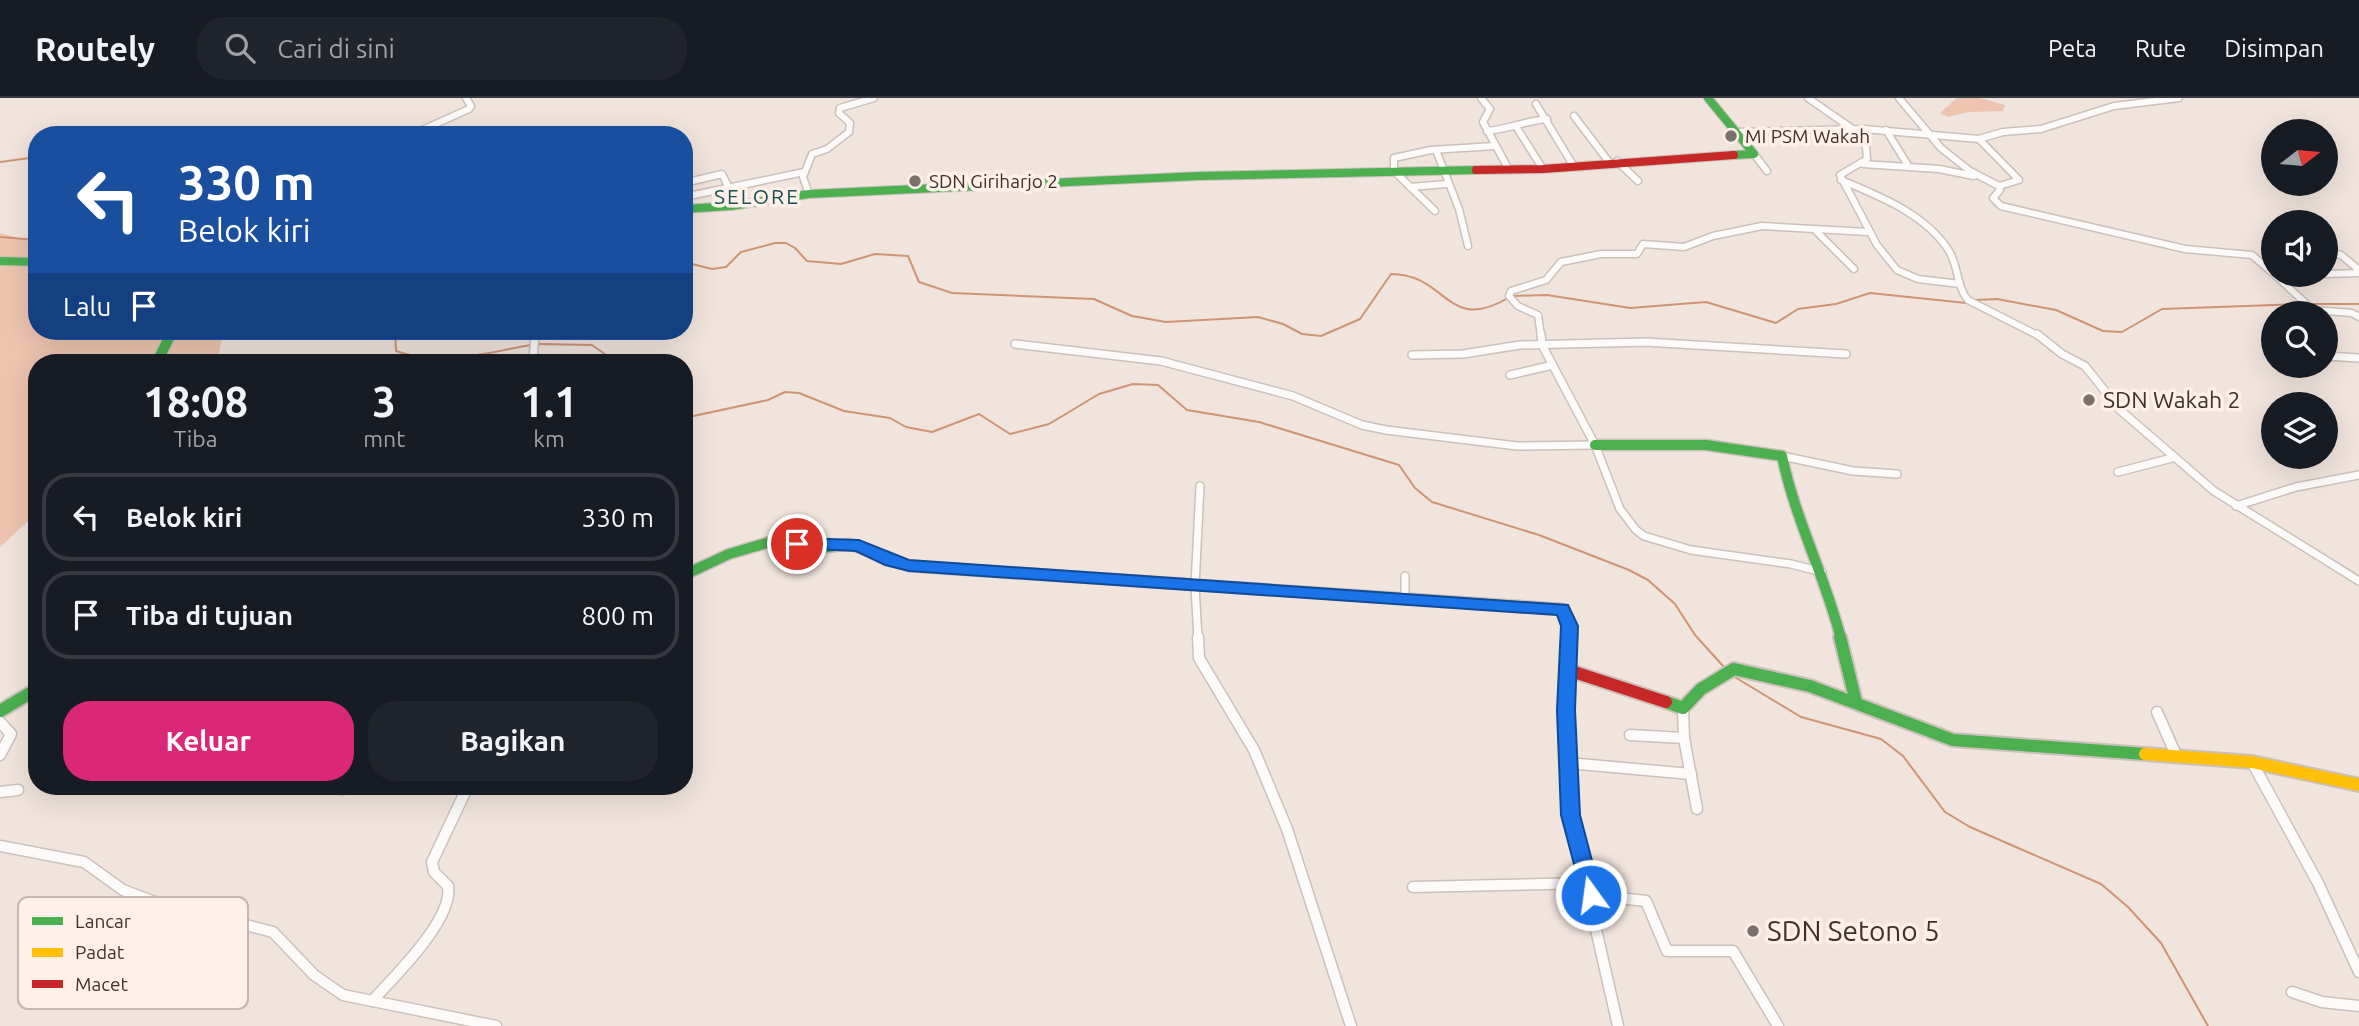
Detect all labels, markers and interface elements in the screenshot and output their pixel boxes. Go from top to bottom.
search box [197,17,687,80]
icon: search [221,29,259,67]
text: Routely [35,30,155,67]
text: Cari di sini [277,34,395,63]
text: Peta [2048,35,2097,62]
text: Rute [2135,35,2186,62]
text: Disimpan [2224,35,2324,62]
north arrow [2261,119,2338,196]
map controls [2261,119,2338,469]
place label: MI PSM Wakah [1745,125,1870,147]
marker: MI PSM Wakah [1723,128,1739,144]
icon: left [63,154,154,245]
text: 330 m [178,154,315,209]
place label: SDN Giriharjo 2 [929,170,1058,192]
marker: SDN Giriharjo 2 [907,173,923,189]
district label: SELORE [714,184,800,208]
button: sound [2261,210,2338,287]
text: Belok kiri [178,212,310,248]
icon: arrive [125,287,163,325]
text: Lalu [63,292,111,321]
button: search [2261,301,2338,378]
text: 18:08 [143,378,248,425]
text: 3 [372,378,396,425]
text: 1.1 [520,378,578,425]
place label: SDN Wakah 2 [2103,387,2240,412]
marker: SDN Wakah 2 [2081,392,2097,408]
button: layers [2261,392,2338,469]
text: Tiba [173,426,218,451]
text: mnt [363,426,405,451]
text: km [533,426,565,451]
icon: left [67,498,105,536]
text: Belok kiri [126,503,242,532]
text: 330 m [582,503,654,532]
pin [767,514,827,574]
icon: arrive [778,525,816,563]
icon: arrive [67,596,105,634]
text: Tiba di tujuan [126,601,293,630]
text: 800 m [582,601,654,630]
button: Keluar [63,701,354,781]
button: Bagikan [368,701,658,781]
position arrow [1554,858,1628,932]
legend [18,897,248,1009]
text: Lancar [75,910,131,932]
place label: SDN Setono 5 [1767,915,1940,946]
marker: SDN Setono 5 [1745,923,1761,939]
text: Padat [75,941,125,963]
text: Macet [75,973,129,995]

